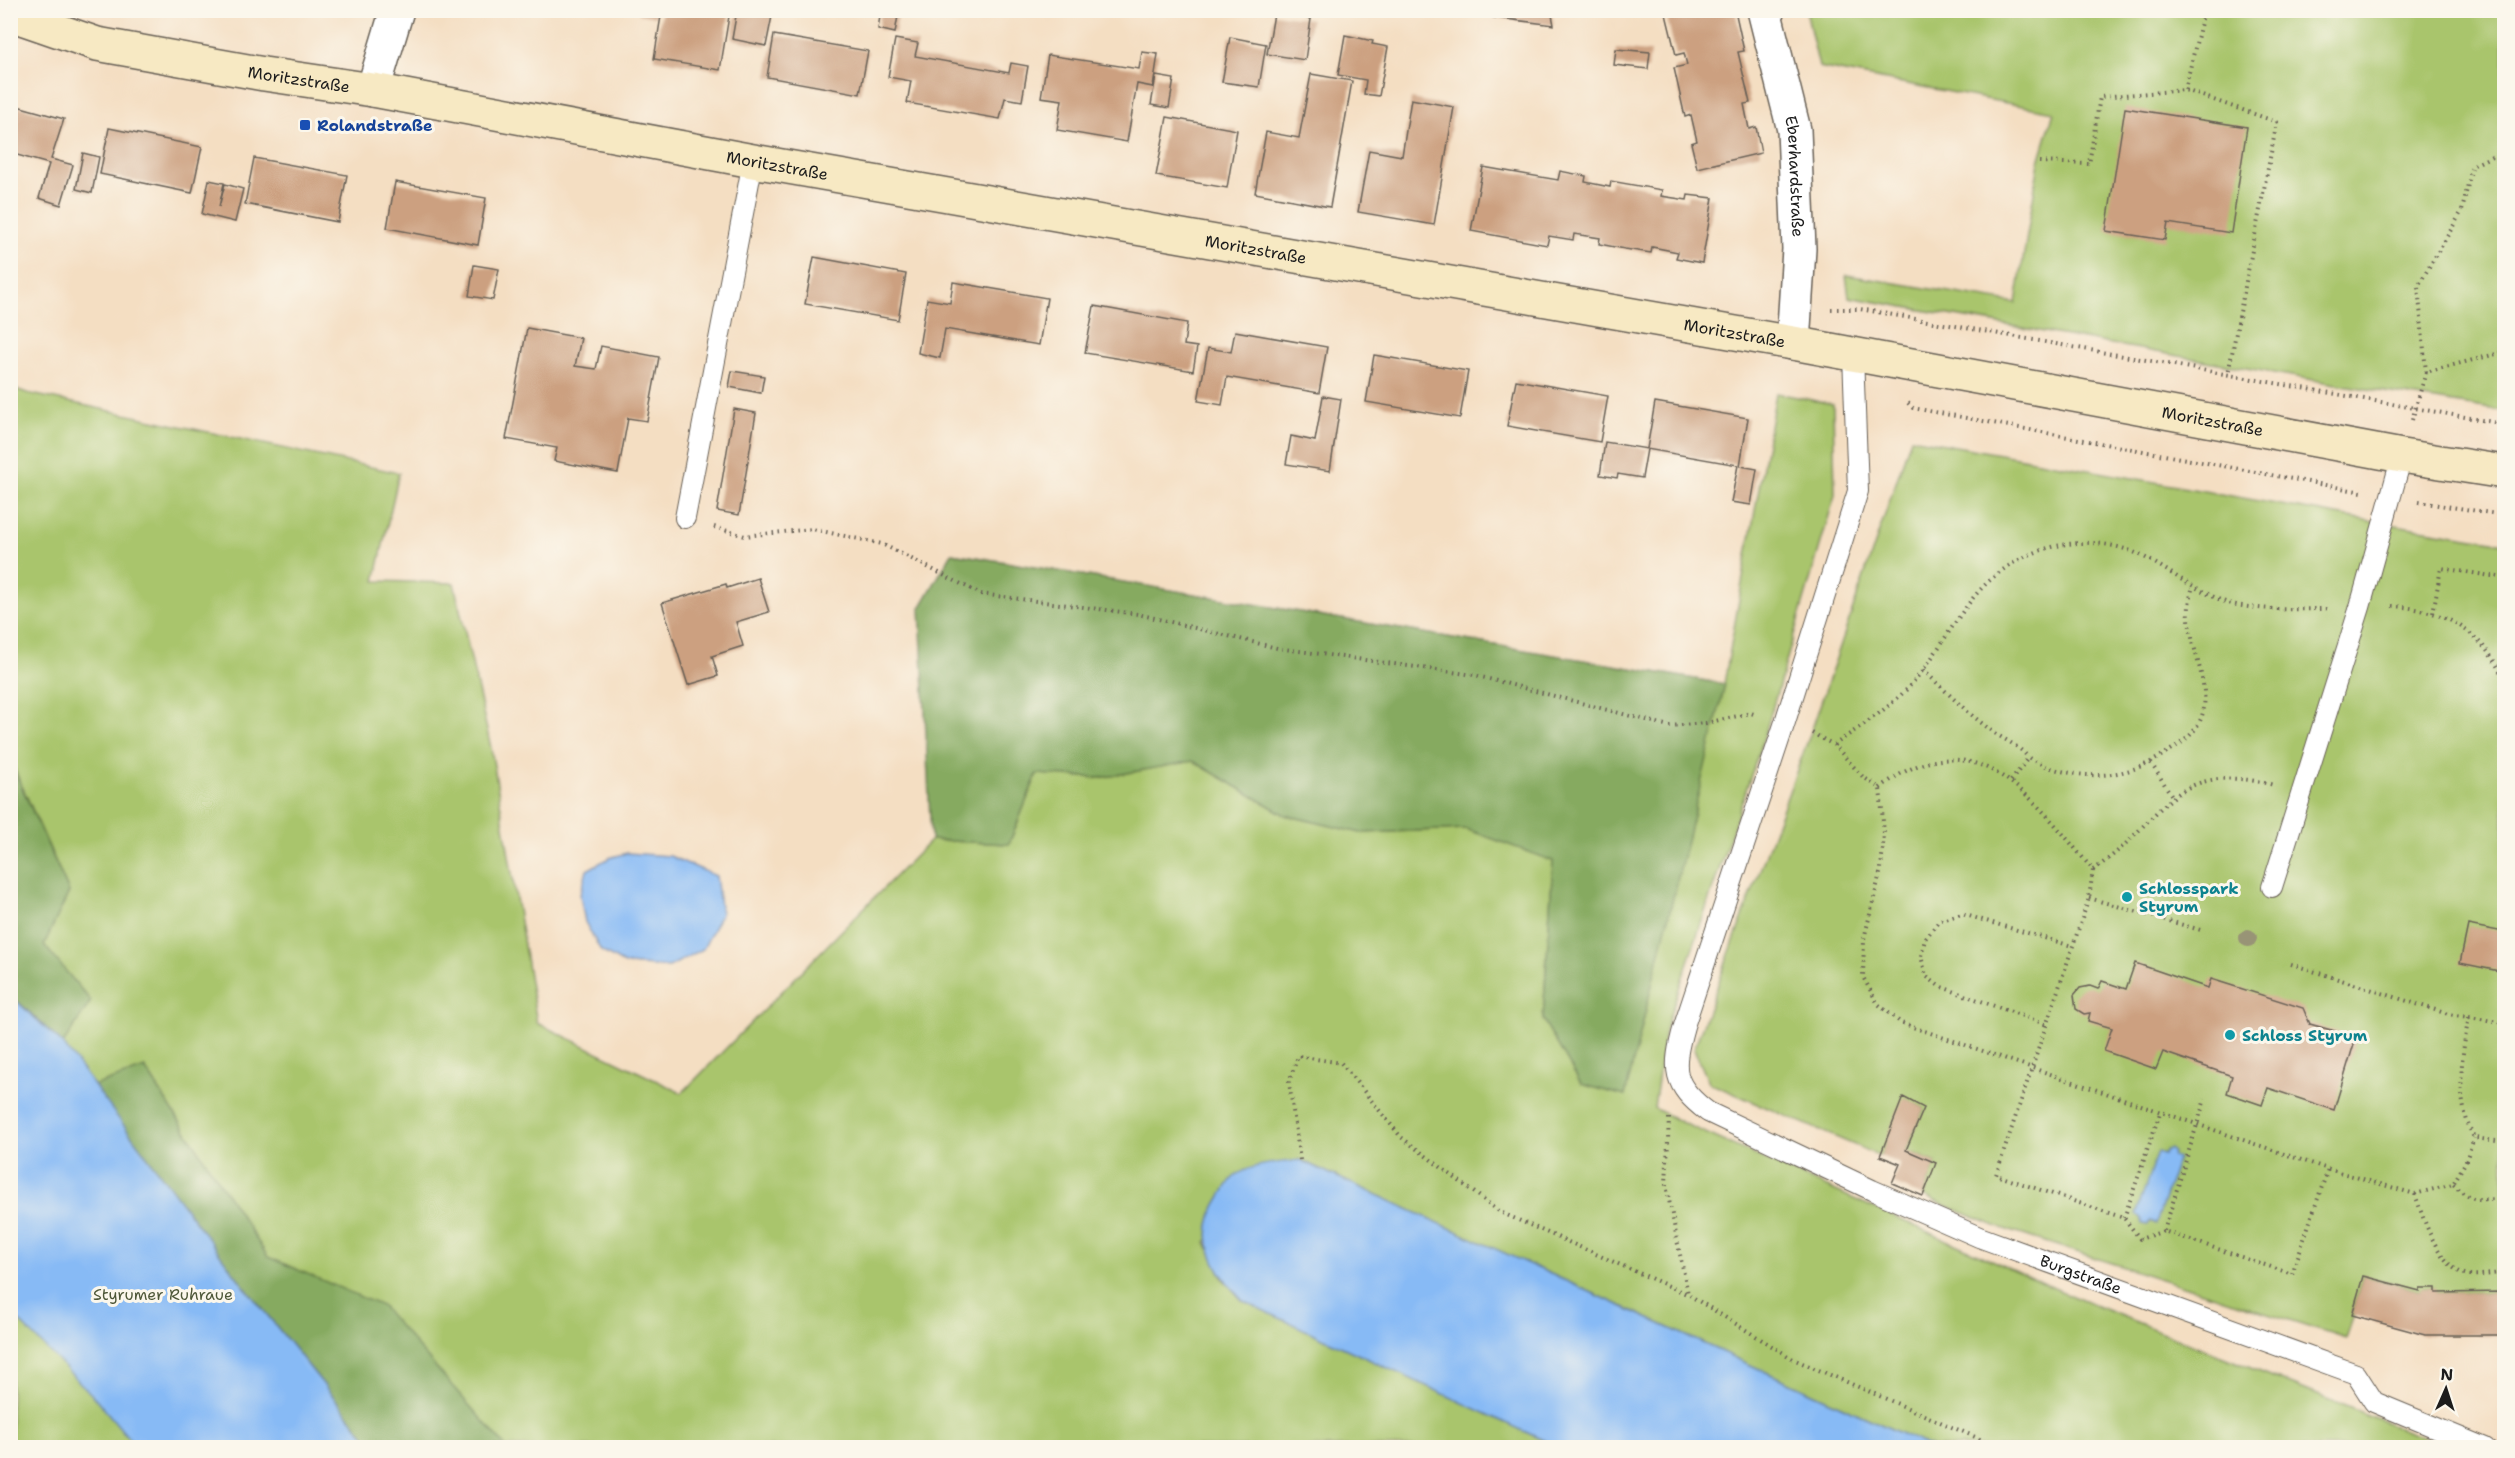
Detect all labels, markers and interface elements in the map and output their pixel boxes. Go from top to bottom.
street label: Moritzstraße [246,61,351,97]
street label: Eberhardstraße [1780,113,1809,238]
place label: Rolandstraße [317,115,433,136]
marker: Rolandstraße [298,118,312,132]
street label: Moritzstraße [725,146,830,184]
street label: Moritzstraße [1203,230,1308,268]
street label: Moritzstraße [1682,314,1787,352]
street label: Moritzstraße [2160,401,2265,441]
place label: Schlosspark Styrum [2139,878,2239,917]
marker: Schlosspark Styrum [2120,890,2134,904]
place label: Schloss Styrum [2242,1025,2368,1046]
marker: Schloss Styrum [2223,1028,2237,1042]
street label: Burgstraße [2037,1250,2125,1299]
park label: Styrumer Ruhraue [93,1284,233,1305]
north arrow [2416,1359,2476,1419]
text: N [2440,1364,2454,1385]

